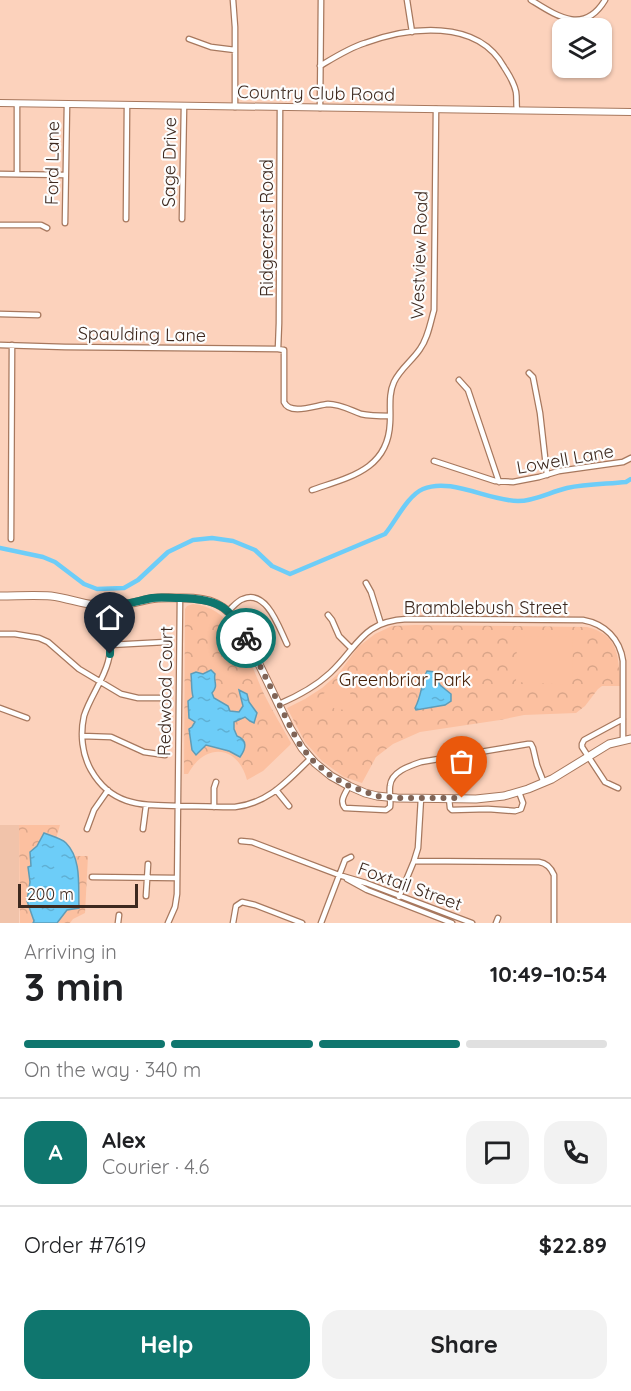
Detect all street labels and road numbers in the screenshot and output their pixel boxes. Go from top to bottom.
street label: Country Club Road [237,80,395,106]
street label: Sage Drive [157,117,181,207]
street label: Ford Lane [40,121,64,205]
street label: Ridgecrest Road [255,159,278,297]
street label: Westview Road [405,190,433,320]
street label: Spaulding Lane [78,321,206,347]
street label: Lowell Lane [515,439,615,479]
street label: Bramblebush Street [404,596,568,619]
street label: Redwood Court [152,626,178,756]
street label: Foxtail Street [355,856,465,916]

